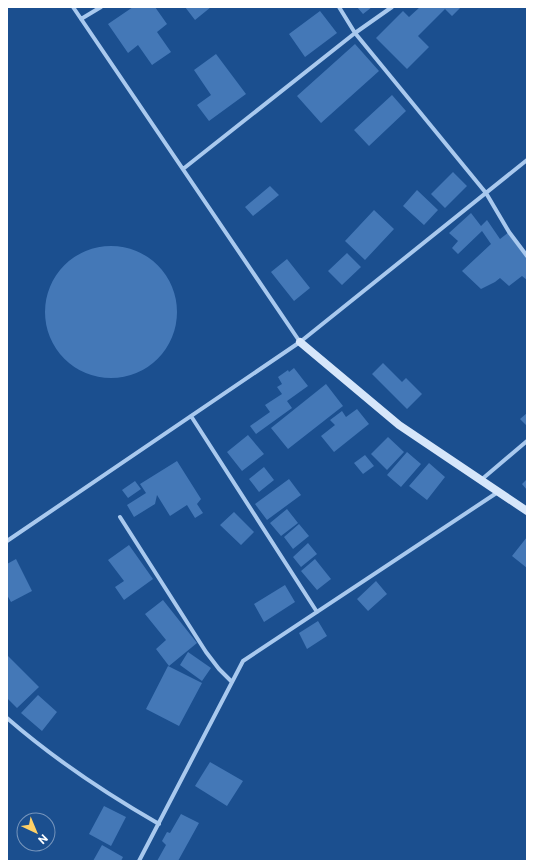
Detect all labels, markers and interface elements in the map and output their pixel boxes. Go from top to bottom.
north arrow [16,812,56,852]
text: N [36,832,51,847]

